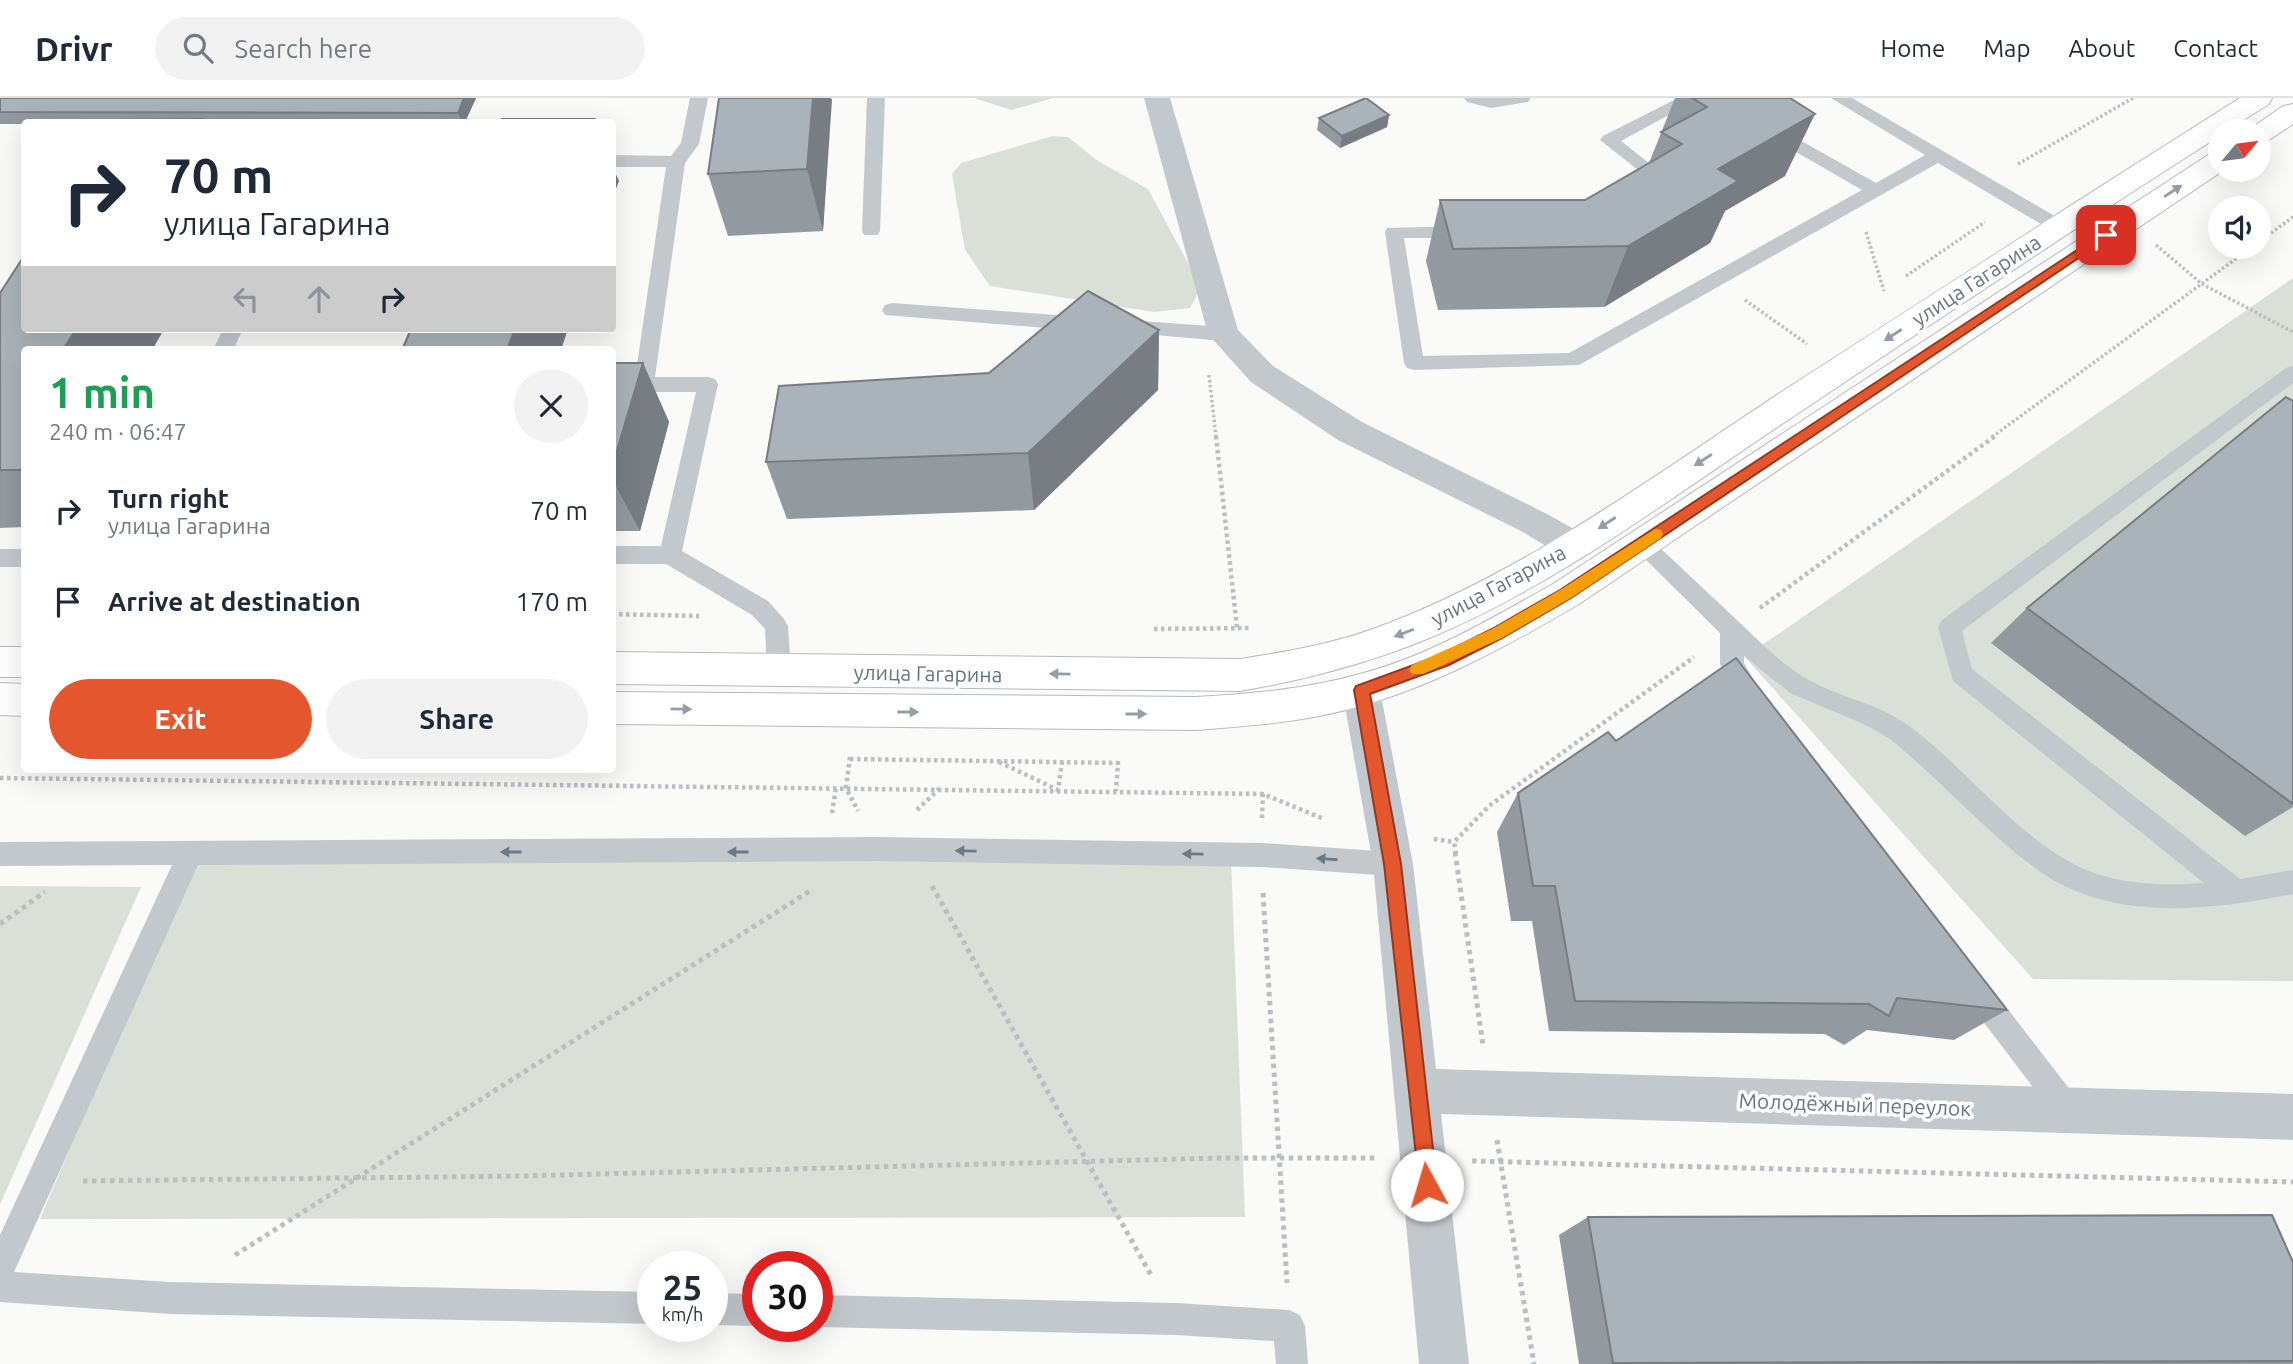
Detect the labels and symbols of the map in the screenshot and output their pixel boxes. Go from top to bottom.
north arrow [2208,119,2272,182]
one-way arrow [2163,184,2182,197]
pin [2076,205,2136,265]
street label: улица Гагарина [1907,229,2045,331]
one-way arrow [1884,328,1902,342]
one-way arrow [1694,453,1712,467]
one-way arrow [1598,516,1616,530]
street label: улица Гагарина [1427,539,1569,631]
one-way arrow [1394,628,1415,639]
street label: улица Гагарина [853,660,1003,686]
one-way arrow [1049,668,1071,680]
one-way arrow [670,703,692,715]
one-way arrow [897,706,919,718]
one-way arrow [1125,708,1147,720]
one-way arrow [955,845,977,857]
one-way arrow [500,846,522,858]
one-way arrow [727,846,749,858]
one-way arrow [1182,848,1204,860]
one-way arrow [1316,853,1338,864]
street label: Молодёжный переулок [1738,1088,1972,1120]
position arrow [1390,1148,1464,1222]
speed limit sign: 30 [742,1251,833,1342]

